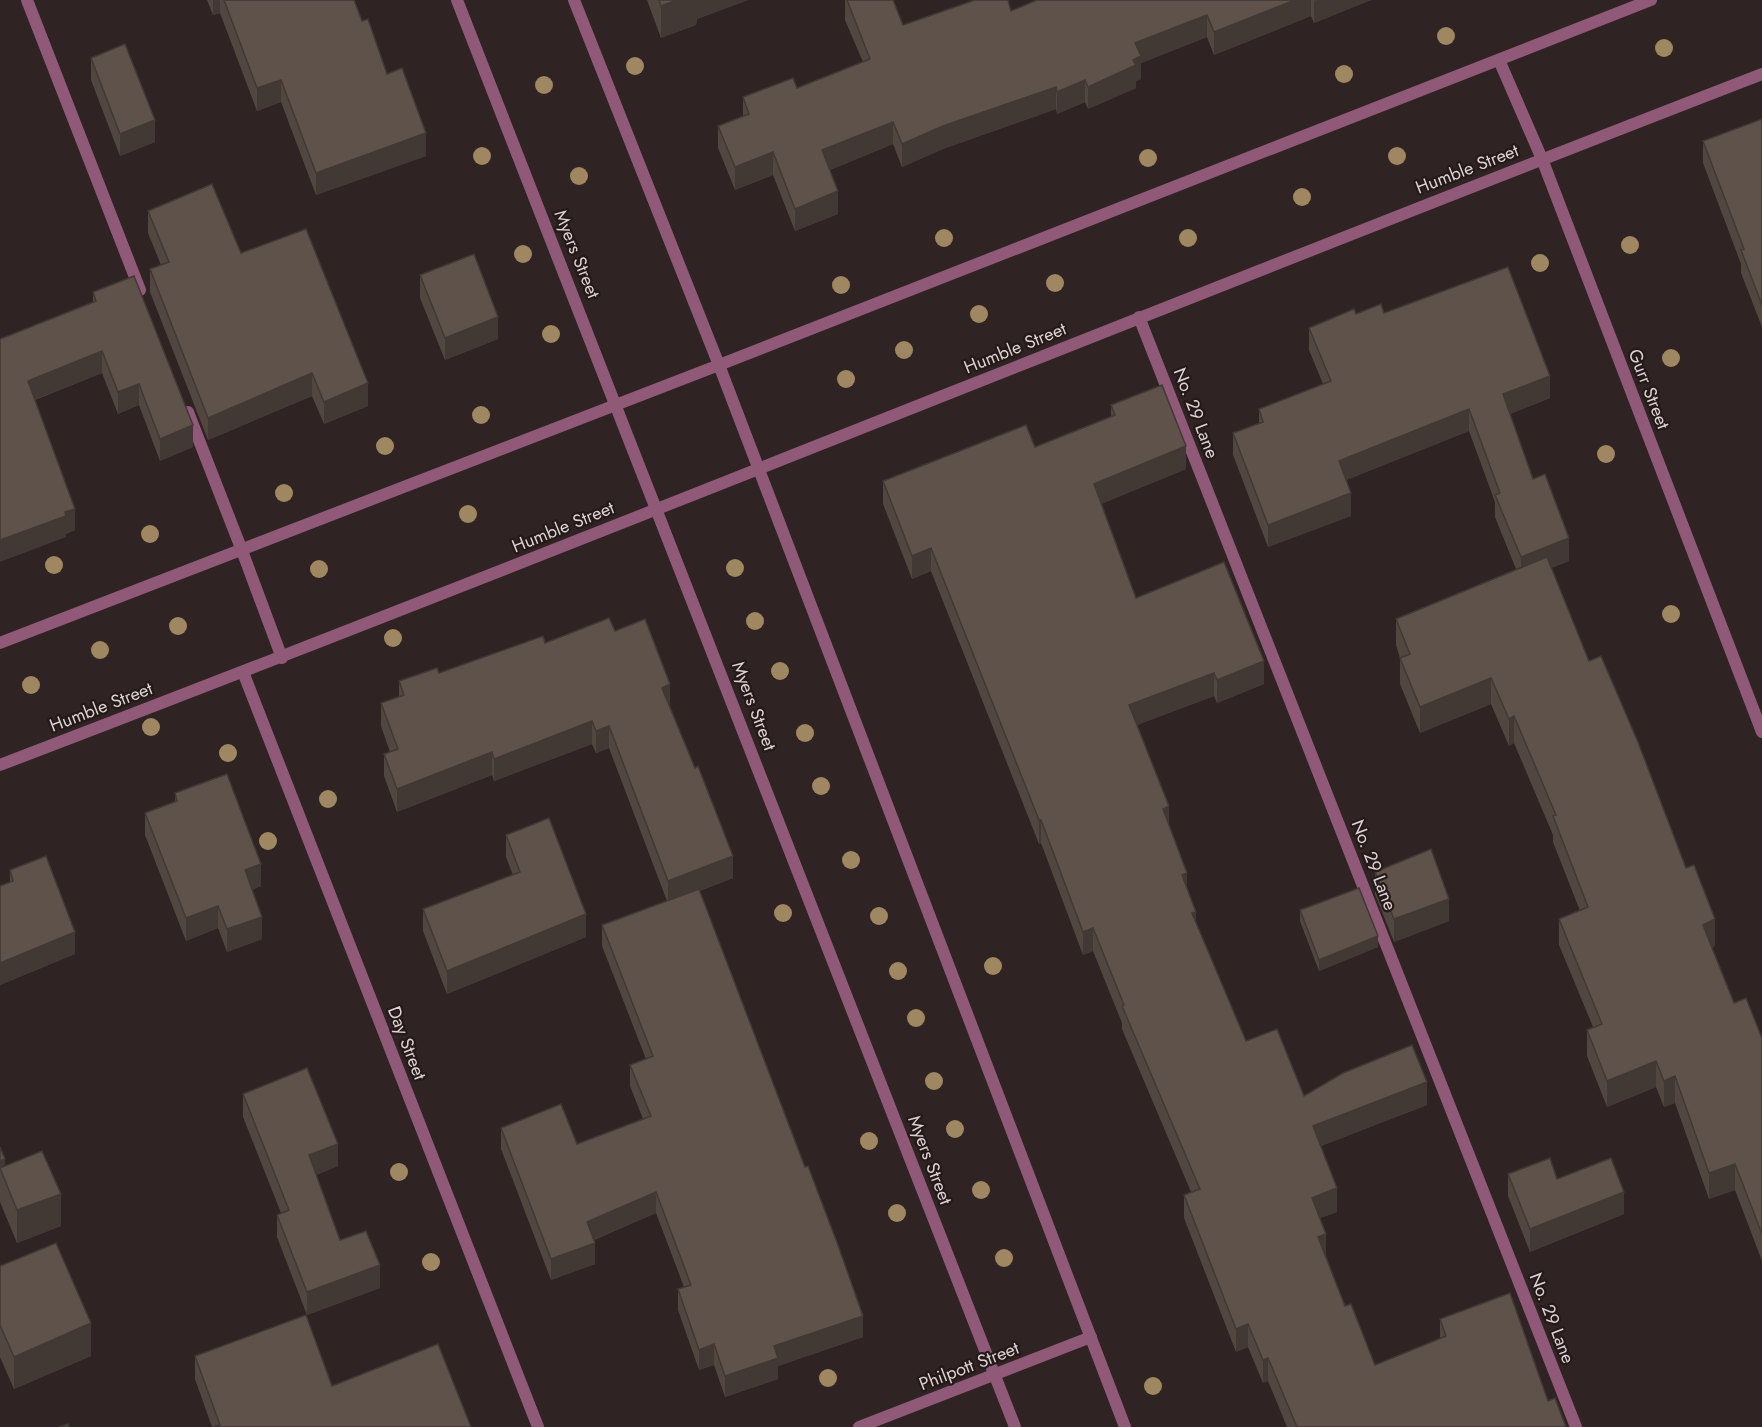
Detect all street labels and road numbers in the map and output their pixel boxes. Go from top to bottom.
street label: Humble Street [1412,137,1523,201]
street label: Myers Street [547,206,607,303]
street label: Humble Street [960,315,1071,380]
street label: Gurr Street [1622,345,1676,434]
street label: No. 29 Lane [1167,364,1225,462]
street label: Humble Street [508,494,619,559]
street label: Myers Street [725,658,783,755]
street label: Humble Street [46,675,157,739]
street label: No. 29 Lane [1345,816,1403,914]
street label: Day Street [381,1002,433,1084]
street label: Myers Street [901,1112,959,1209]
street label: No. 29 Lane [1523,1269,1581,1367]
street label: Philpott Street [915,1335,1023,1397]

